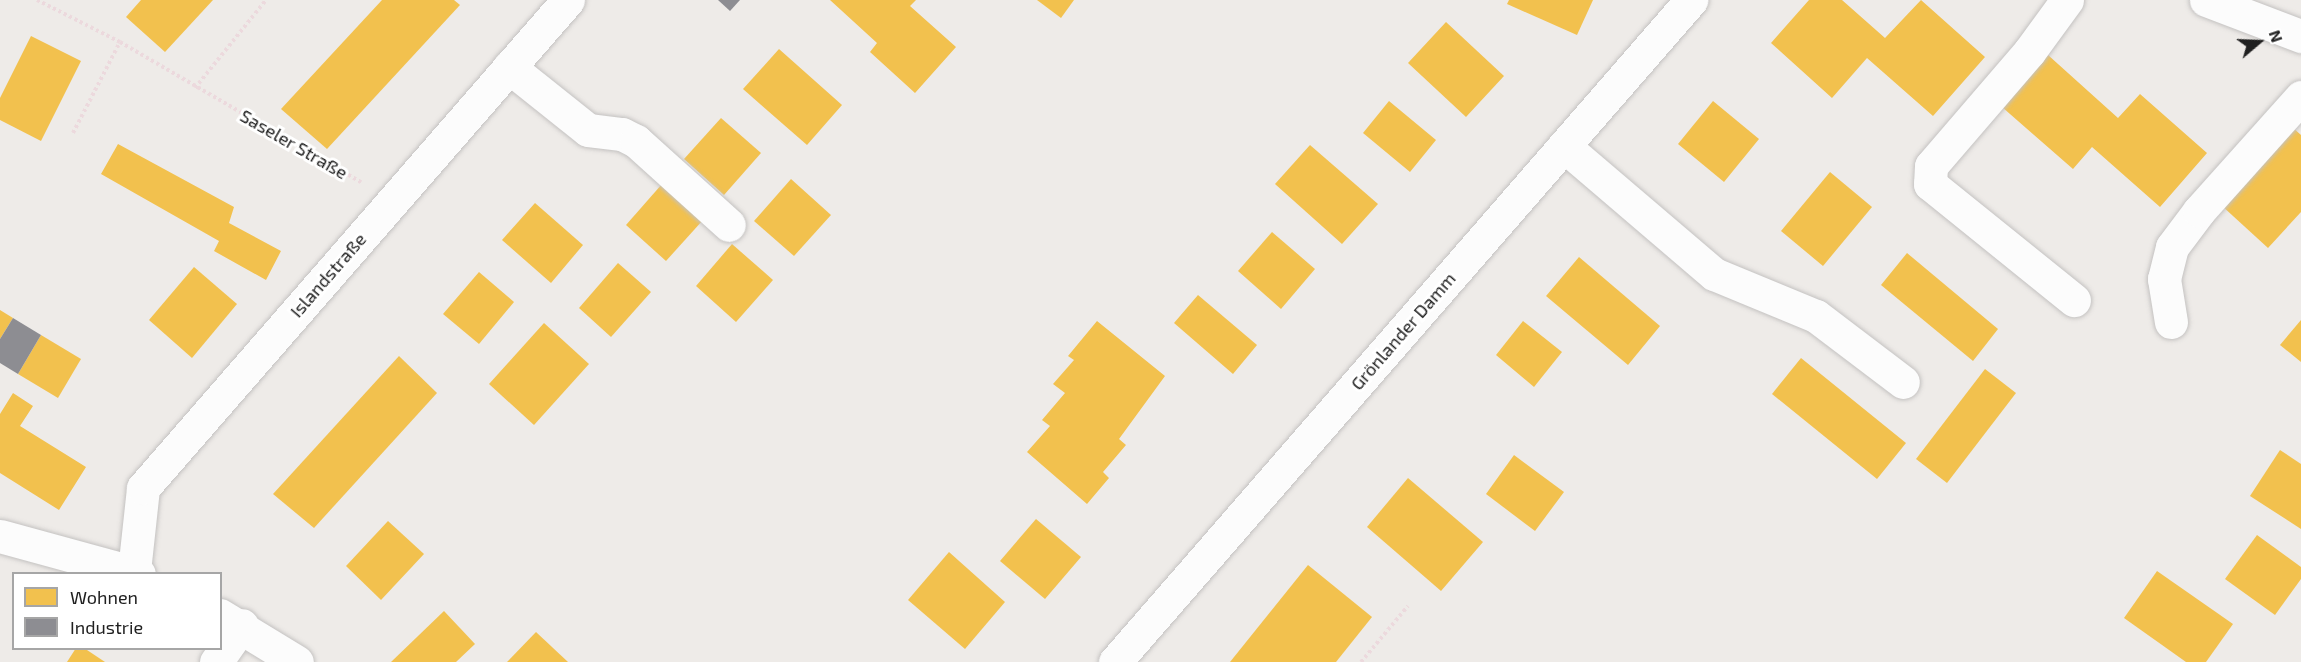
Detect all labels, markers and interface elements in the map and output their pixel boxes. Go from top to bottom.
north arrow [2229,12,2289,72]
text: N [2266,27,2287,45]
street label: Saseler Straße [236,104,352,184]
street label: Islandstraße [285,228,371,322]
street label: Grönlander Damm [1346,268,1460,394]
legend [12,572,222,650]
text: Wohnen [70,586,138,608]
text: Industrie [70,616,143,638]

